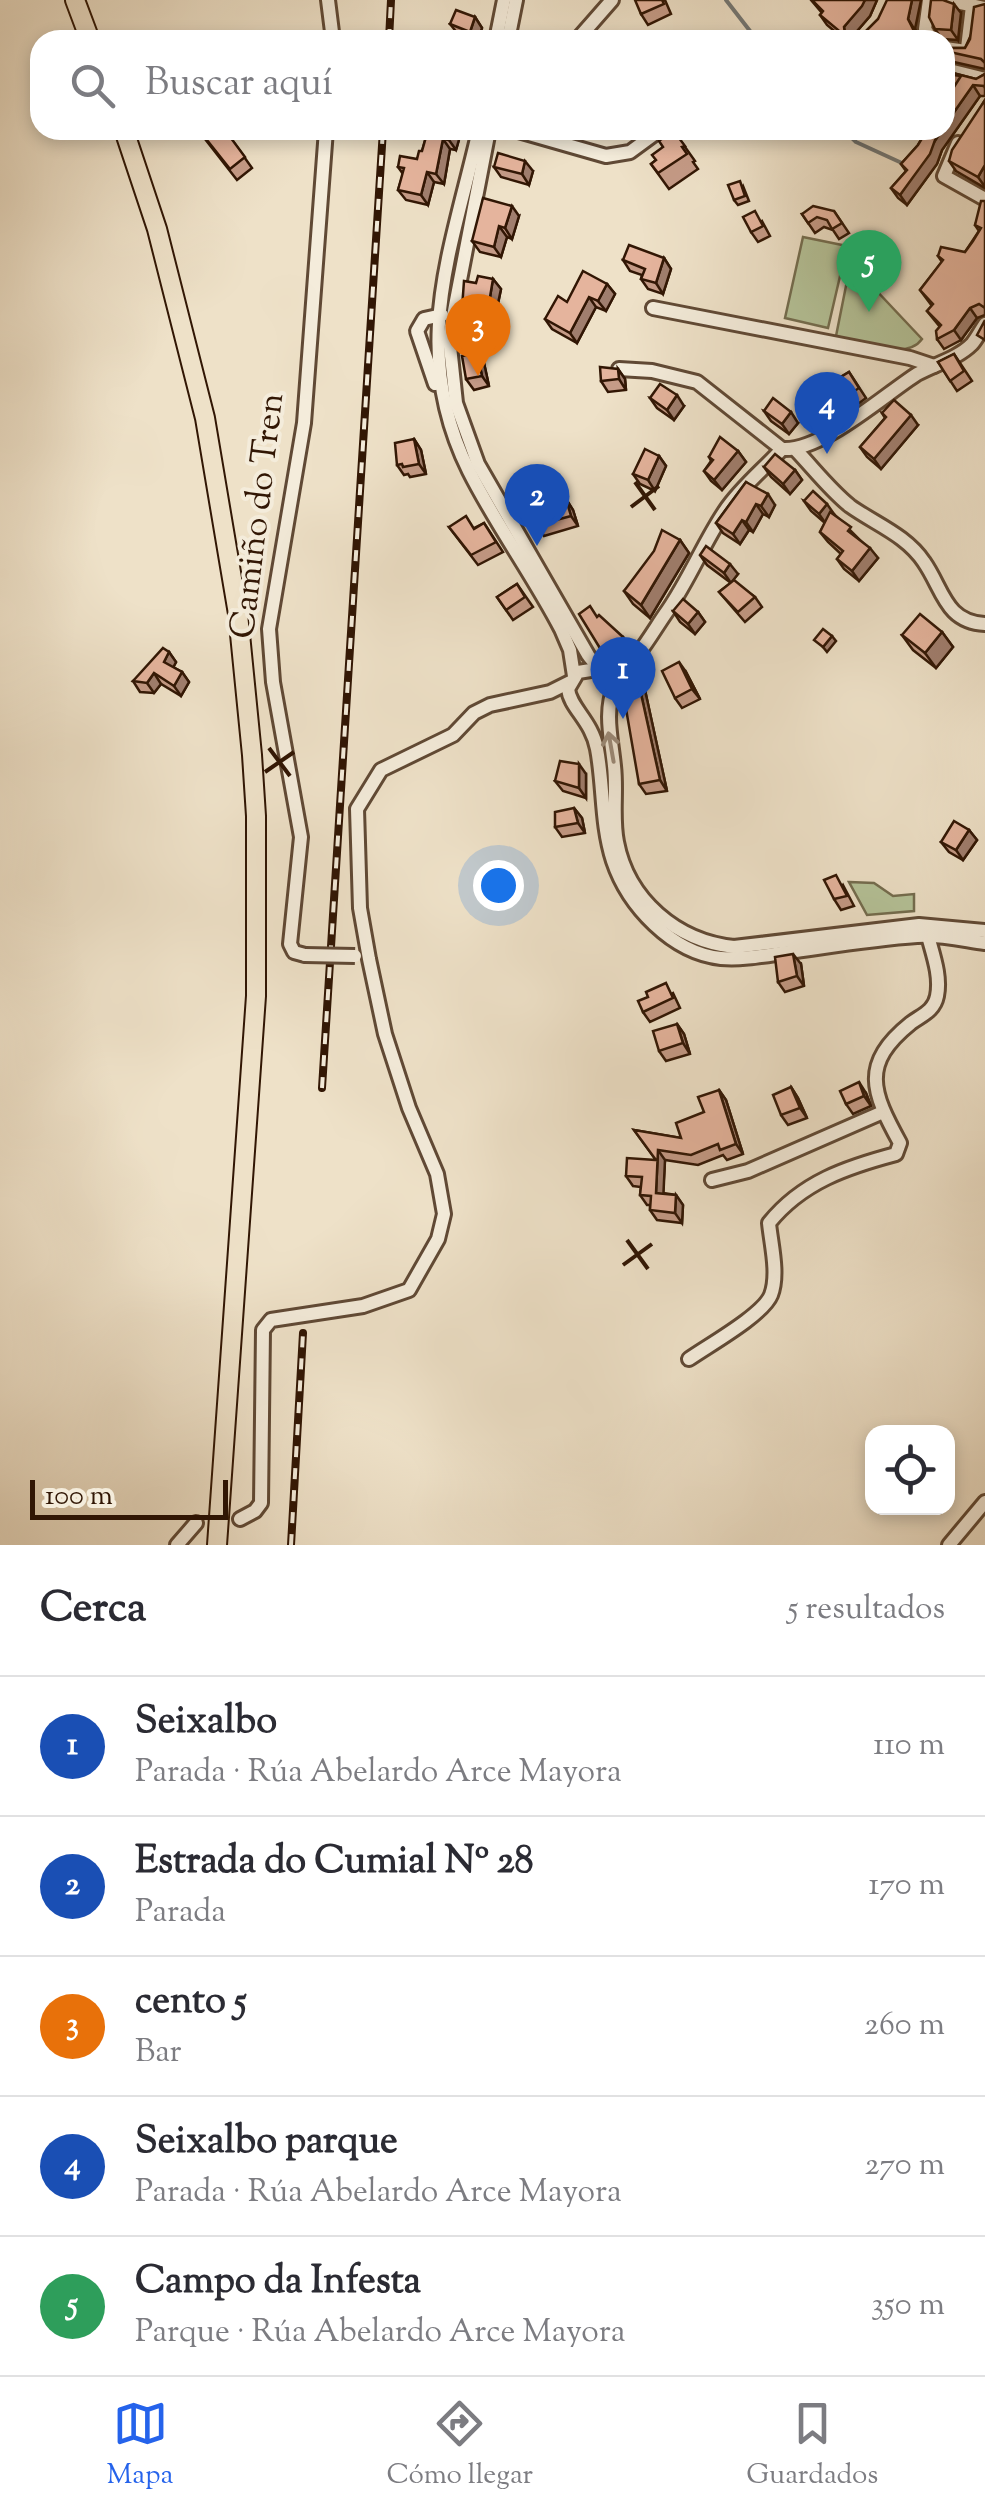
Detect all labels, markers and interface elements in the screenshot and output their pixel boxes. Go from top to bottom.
search box [30,30,955,140]
icon: search [65,58,120,113]
text: Buscar aquí [145,58,333,112]
pin: 5 [836,230,902,312]
pin: 3 [446,294,510,376]
pin: 4 [794,372,860,454]
street label: Camiño do Tren [219,390,299,642]
pin: 2 [504,464,570,546]
pin: 1 [590,636,656,719]
one-way arrow [601,731,620,763]
your location [473,860,524,911]
map controls [865,1425,955,1515]
button: locate [865,1425,955,1515]
scale bar [30,1475,228,1520]
text: 100 m [45,1477,113,1517]
text: Cerca [40,1580,146,1640]
text: 5 resultados [788,1587,945,1633]
text: Seixalbo [135,1696,277,1750]
text: 1 [67,1723,78,1769]
text: 110 m [873,1723,945,1769]
text: Parada · Rúa Abelardo Arce Mayora [135,1750,622,1796]
text: Estrada do Cumial Nº 28 [135,1836,534,1890]
text: 2 [65,1863,80,1909]
text: 170 m [868,1863,945,1909]
text: Parada [135,1890,226,1936]
text: cento 5 [135,1976,247,2030]
text: 3 [66,2003,79,2049]
text: 260 m [864,2003,945,2049]
text: Bar [135,2030,181,2076]
text: Seixalbo parque [135,2116,398,2170]
text: 4 [64,2143,81,2189]
text: 270 m [864,2143,945,2189]
text: Parada · Rúa Abelardo Arce Mayora [135,2170,622,2216]
text: Campo da Infesta [135,2256,421,2310]
text: 5 [67,2283,78,2329]
text: 350 m [871,2283,945,2329]
text: Parque · Rúa Abelardo Arce Mayora [135,2310,626,2356]
tab: Mapa [107,2396,173,2496]
tab: Cómo llegar [387,2396,533,2496]
tab: Guardados [746,2396,878,2496]

